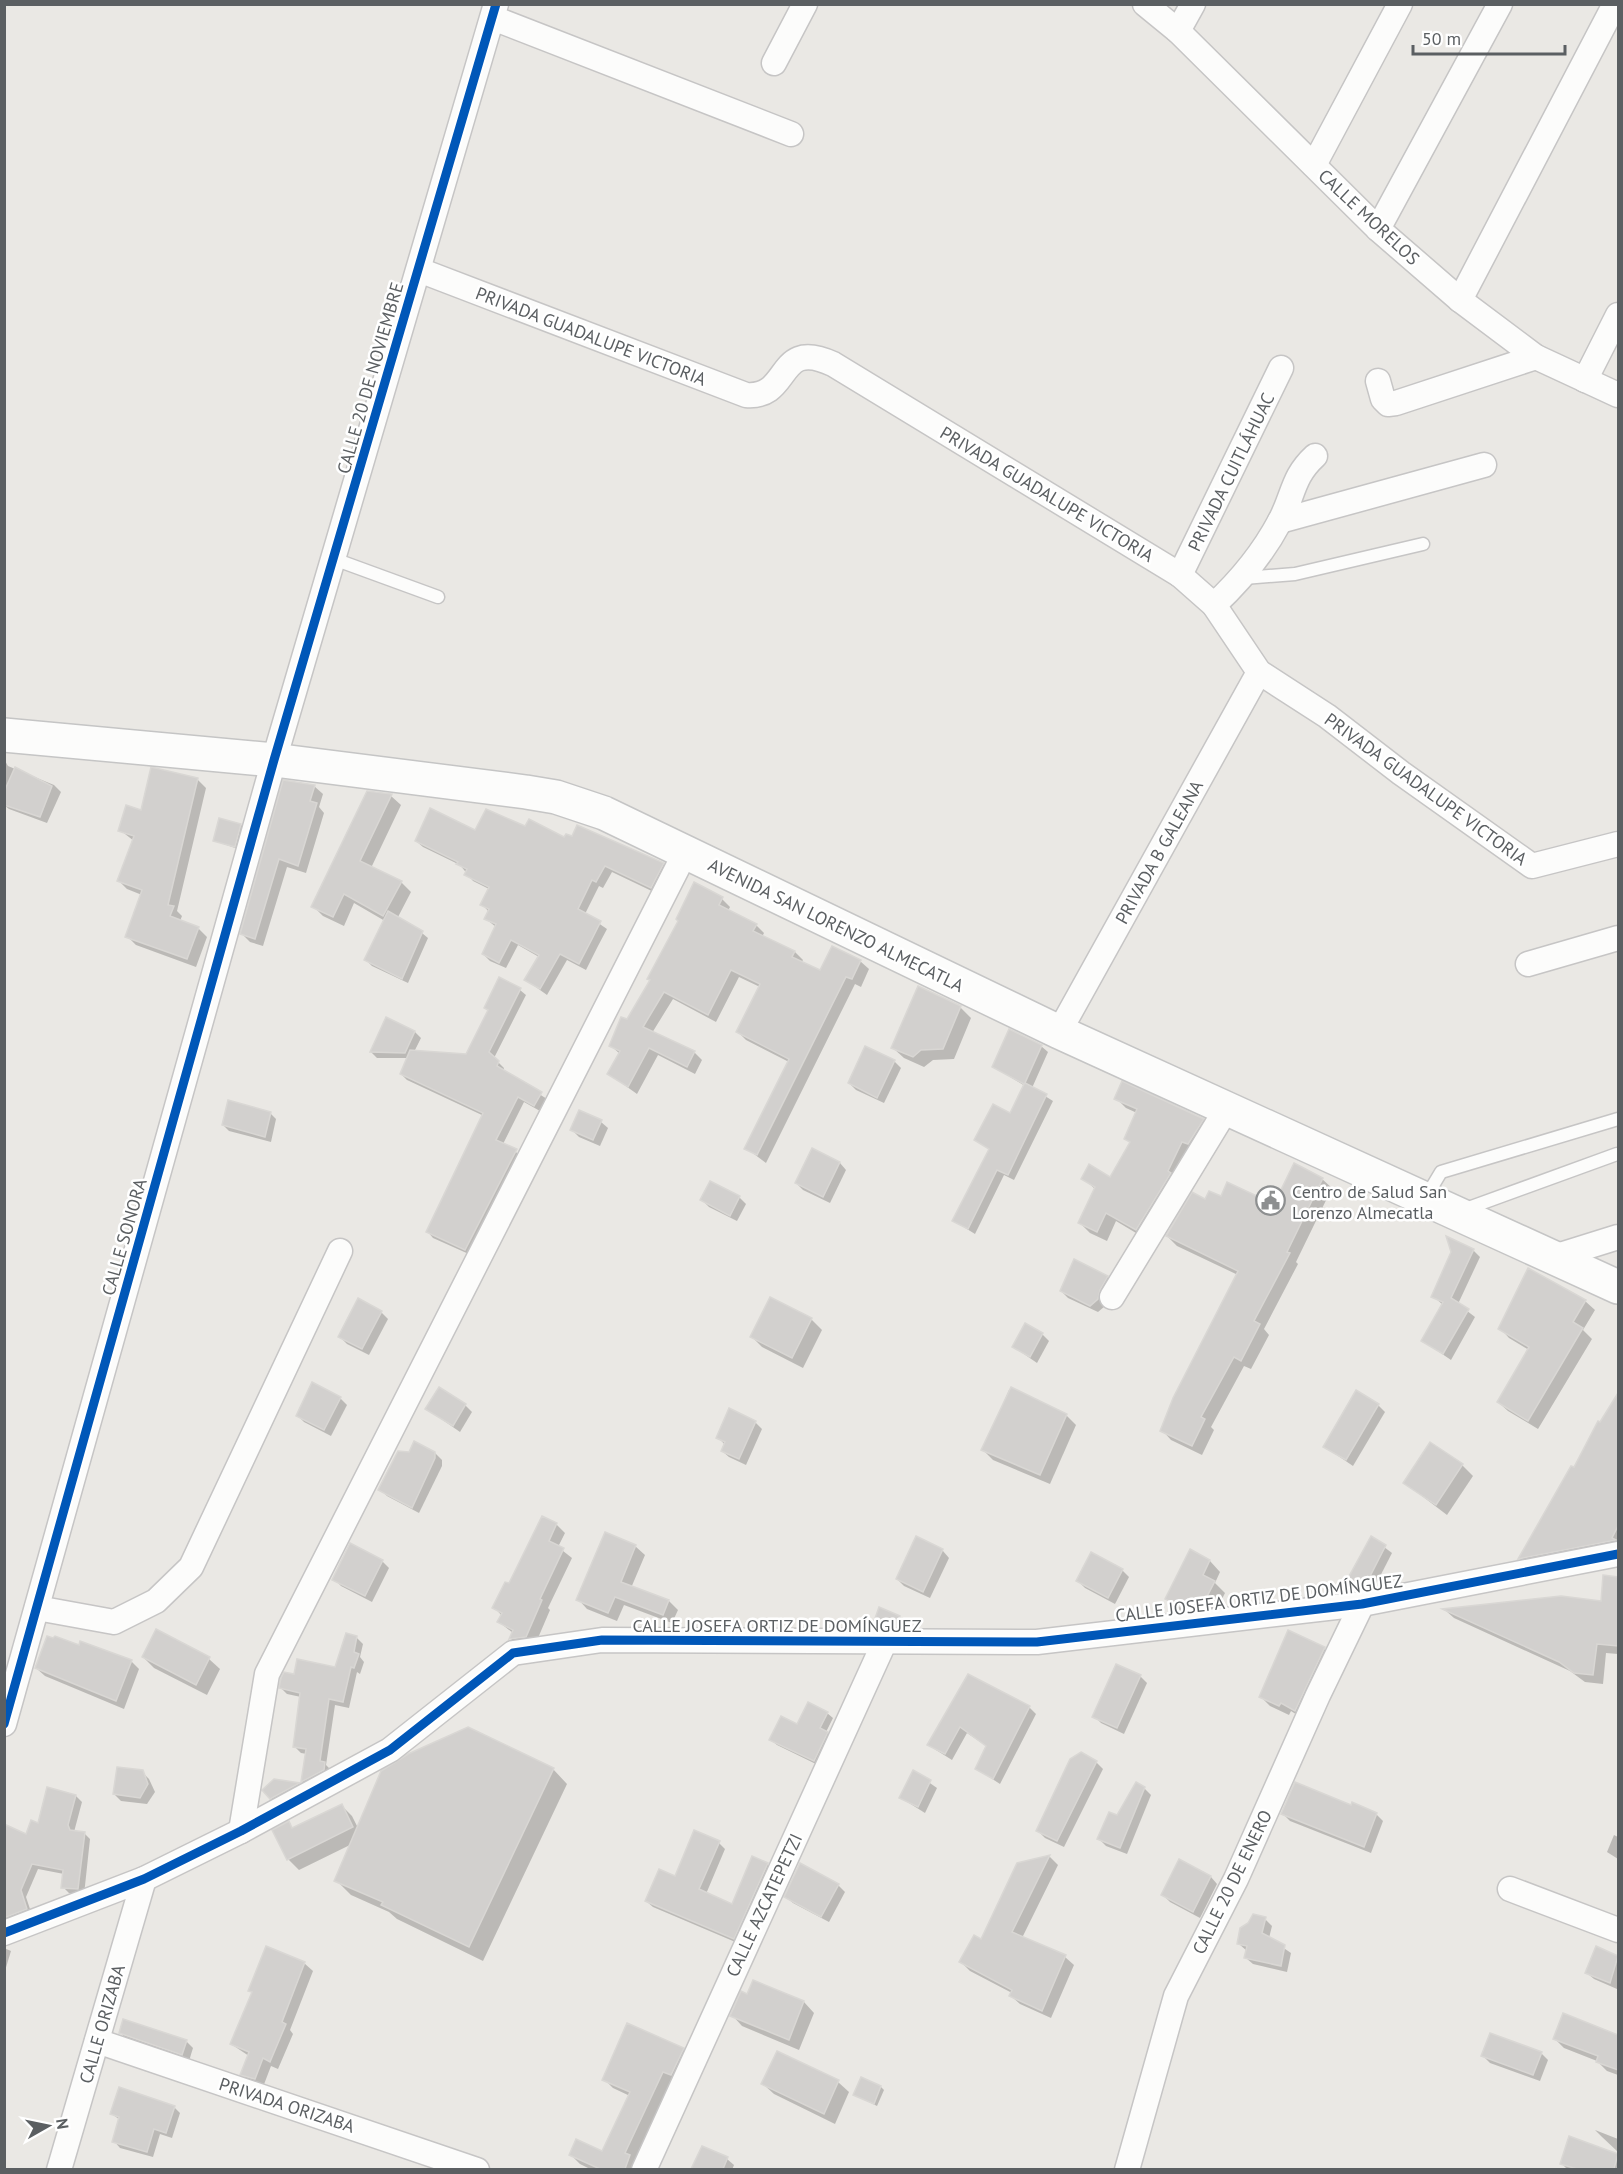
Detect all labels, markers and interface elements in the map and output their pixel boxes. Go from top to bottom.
scale bar [1413,18,1564,56]
text: 50 m [1422,27,1461,50]
street label: CALLE MORELOS [1314,164,1424,270]
street label: CALLE 20 DE NOVIEMBRE [332,280,408,476]
street label: PRIVADA GUADALUPE VICTORIA [472,281,710,391]
street label: PRIVADA CUITLÁHUAC [1183,389,1279,555]
street label: PRIVADA GUADALUPE VICTORIA [936,421,1158,567]
street label: PRIVADA GUADALUPE VICTORIA [1320,708,1532,871]
street label: PRIVADA B GALEANA [1110,776,1208,928]
street label: AVENIDA SAN LORENZO ALMECATLA [704,853,968,997]
street label: CALLE SONORA [96,1175,152,1298]
place label: Centro de Salud San Lorenzo Almecatla [1292,1180,1447,1224]
public building icon: Centro de Salud San Lorenzo Almecatla [1255,1185,1287,1217]
street label: CALLE JOSEFA ORTIZ DE DOMÍNGUEZ [1114,1569,1404,1627]
street label: CALLE JOSEFA ORTIZ DE DOMÍNGUEZ [632,1614,922,1637]
street label: CALLE 20 DE ENERO [1187,1806,1277,1958]
street label: CALLE AZCATEPETZI [721,1830,807,1980]
street label: CALLE ORIZABA [74,1961,130,2086]
street label: PRIVADA ORIZABA [216,2072,358,2138]
north arrow [18,2096,78,2156]
text: N [52,2117,74,2130]

